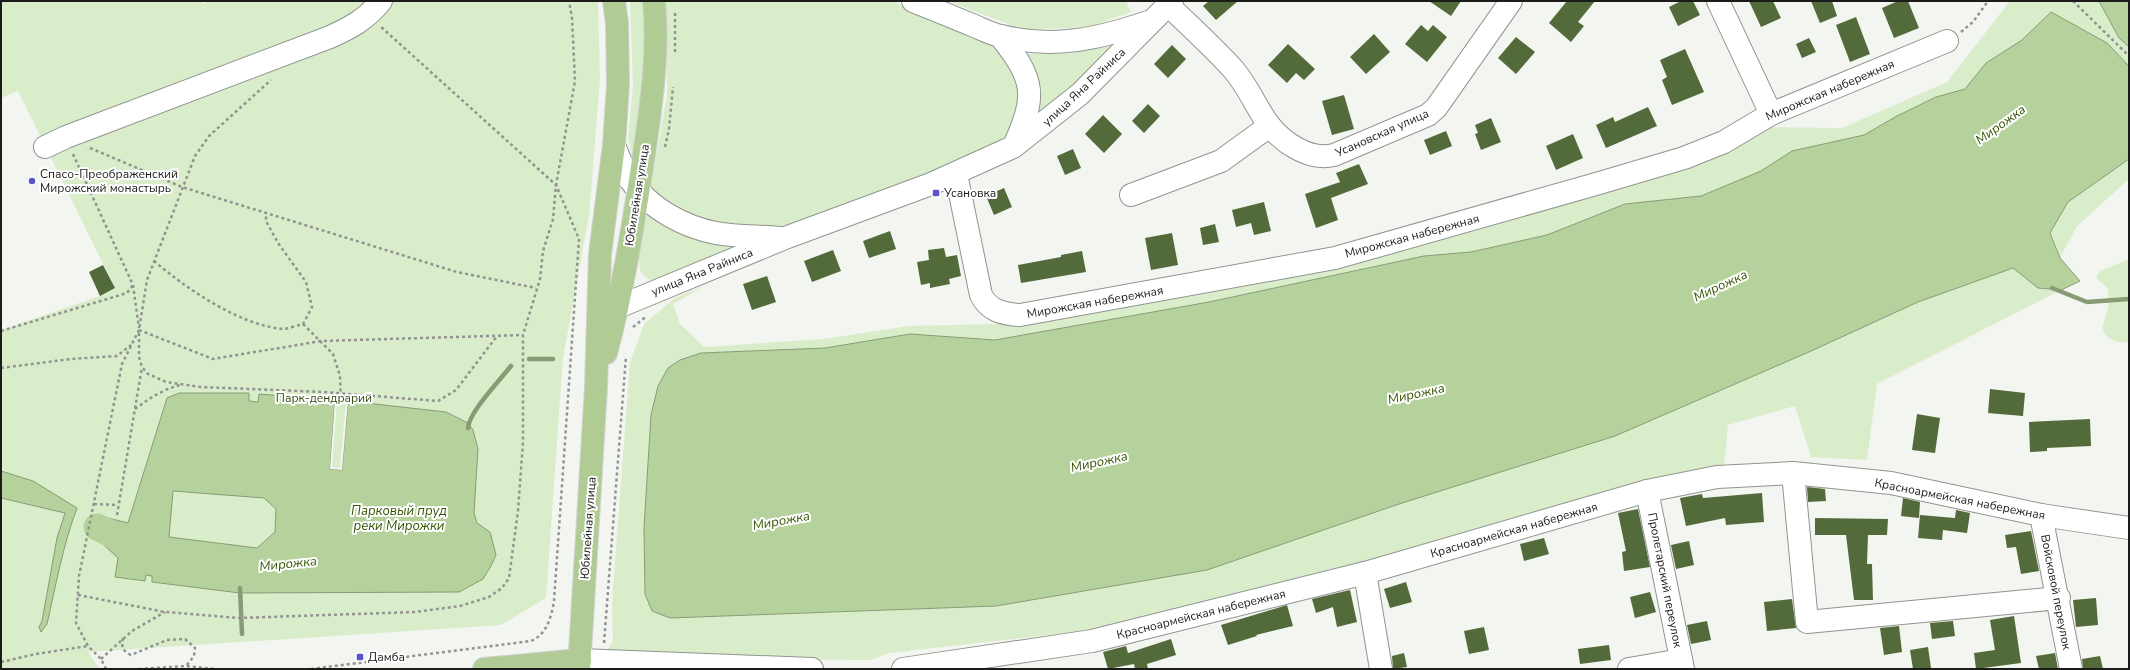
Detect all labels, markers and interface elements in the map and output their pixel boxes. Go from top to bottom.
street label: улица Яна Райниса [1039,44,1129,130]
street label: Мирожская набережная [1763,56,1897,124]
water label: Мирожка [1972,101,2029,149]
street label: Усановская улица [1332,105,1431,161]
street label: Юбилейная улица [621,143,653,247]
place label: Спасо-Преображенский Мирожский монастырь [40,166,178,196]
marker: Спасо-Преображенский Мирожский монастырь [27,176,37,186]
place label: Усановка [943,185,996,201]
marker: Усановка [931,188,941,198]
street label: Мирожская набережная [1343,210,1481,262]
street label: улица Яна Райниса [649,244,755,300]
water label: Мирожка [1690,266,1750,306]
street label: Мирожская набережная [1025,282,1165,322]
water label: Мирожка [1386,379,1446,409]
park label: Парк-дендрарий [276,390,372,406]
water label: Мирожка [1069,447,1129,477]
street label: Красноармейская набережная [1873,475,2047,523]
street label: Юбилейная улица [576,476,600,580]
street label: Красноармейская набережная [1428,498,1600,562]
water label: Парковый пруд реки Мирожки [351,502,447,535]
water label: Мирожка [751,507,811,535]
street label: Пролетарский переулок [1644,511,1686,650]
street label: Войсковой переулок [2037,533,2075,652]
water label: Мирожка [258,552,318,576]
street label: Красноармейская набережная [1115,585,1287,643]
place label: Дамба [368,649,405,665]
marker: Дамба [355,652,365,662]

